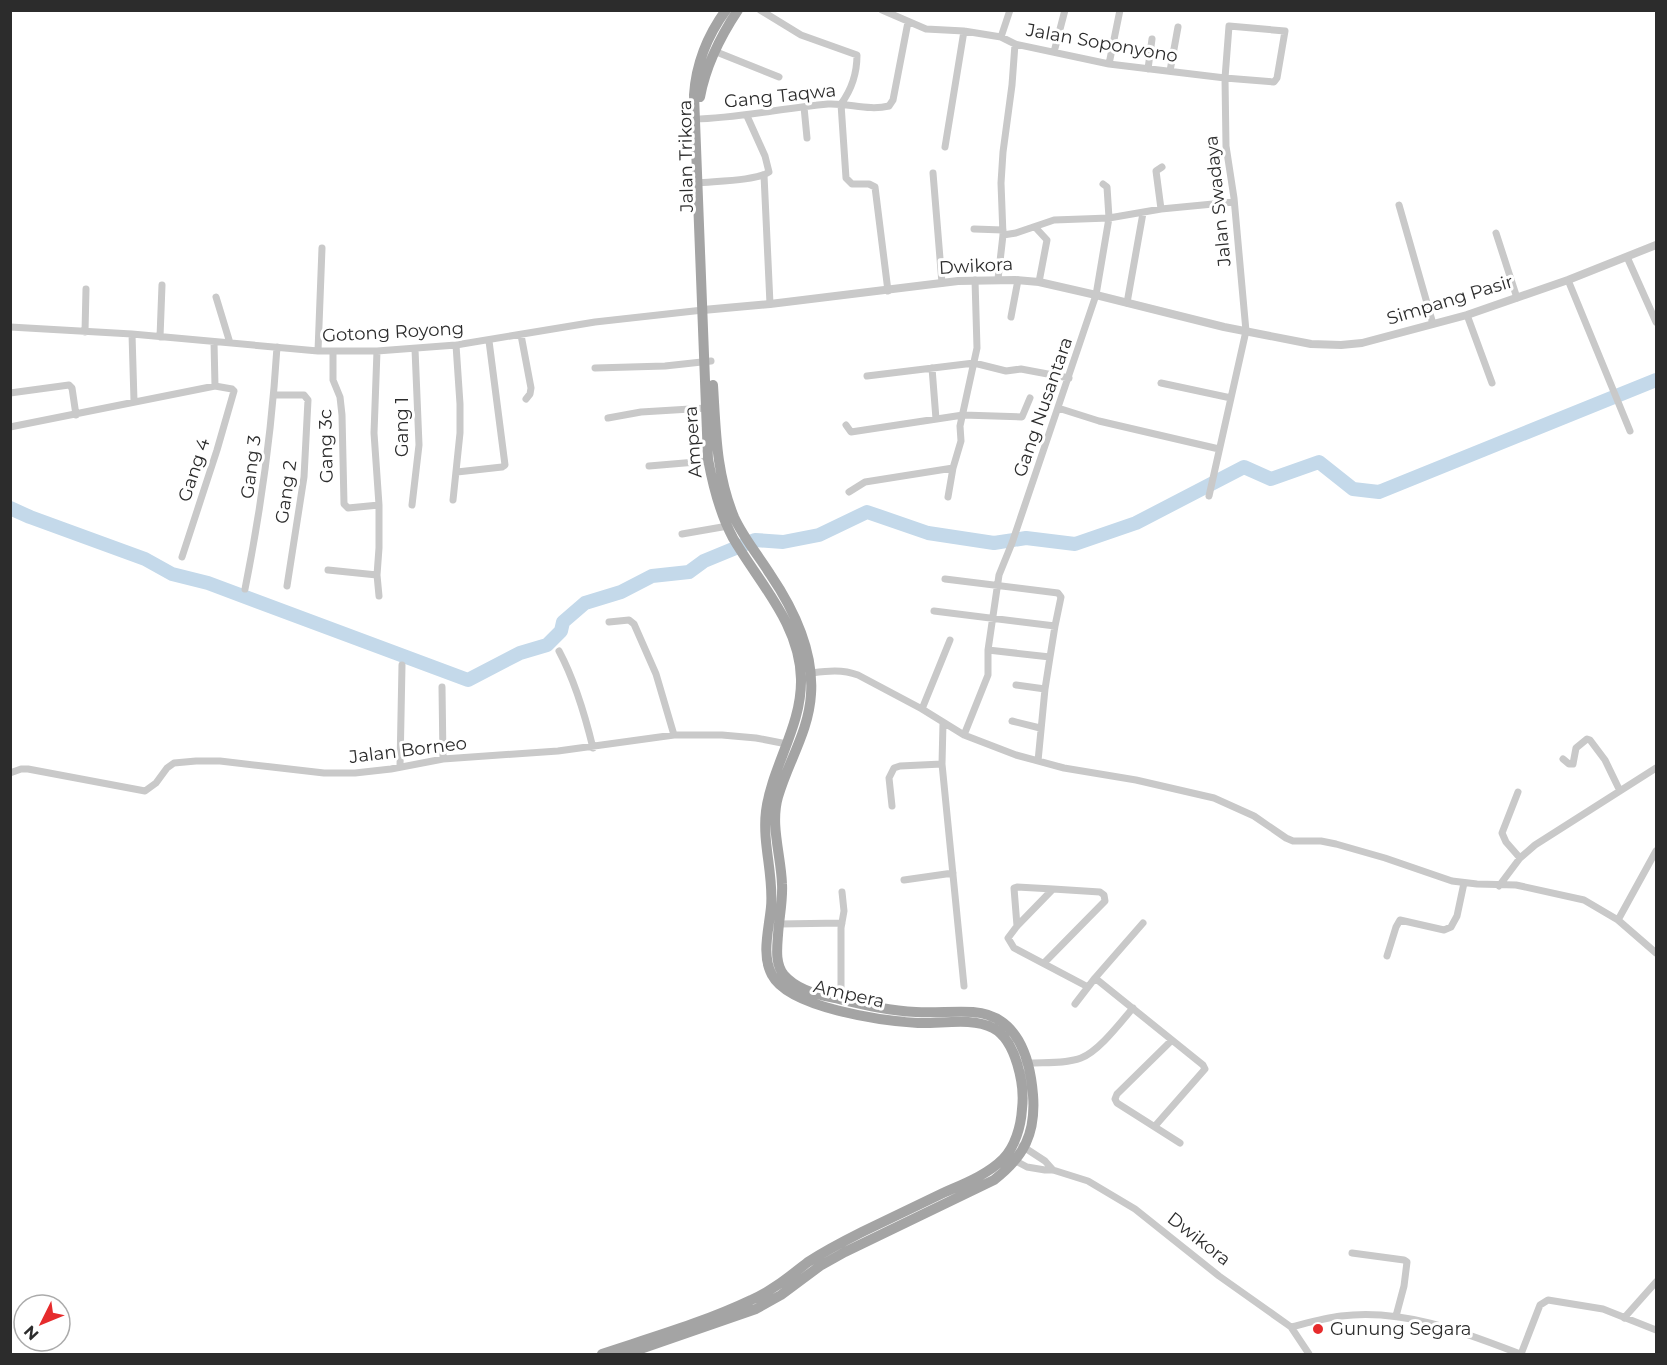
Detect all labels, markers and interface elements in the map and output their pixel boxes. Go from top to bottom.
street label: Jalan Soponyono [1023,19,1180,67]
street label: Gang Taqwa [723,79,837,113]
street label: Jalan Trikora [674,99,698,214]
street label: Jalan Swadaya [1200,134,1236,269]
street label: Dwikora [938,253,1014,279]
street label: Simpang Pasir [1384,270,1516,330]
street label: Gotong Royong [322,317,464,347]
street label: Gang Nusantara [1009,334,1077,480]
street label: Gang 1 [391,397,413,457]
street label: Ampera [680,405,706,479]
street label: Gang 3c [314,409,338,483]
street label: Gang 3 [236,434,266,500]
street label: Gang 4 [173,435,215,505]
street label: Gang 2 [271,459,301,525]
street label: Jalan Borneo [347,732,468,768]
street label: Ampera [811,975,887,1013]
street label: Dwikora [1163,1207,1235,1271]
north arrow [12,1293,72,1353]
place label: Gunung Segara [1330,1318,1472,1340]
text: N [20,1322,43,1344]
marker: Gunung Segara [1311,1322,1325,1336]

